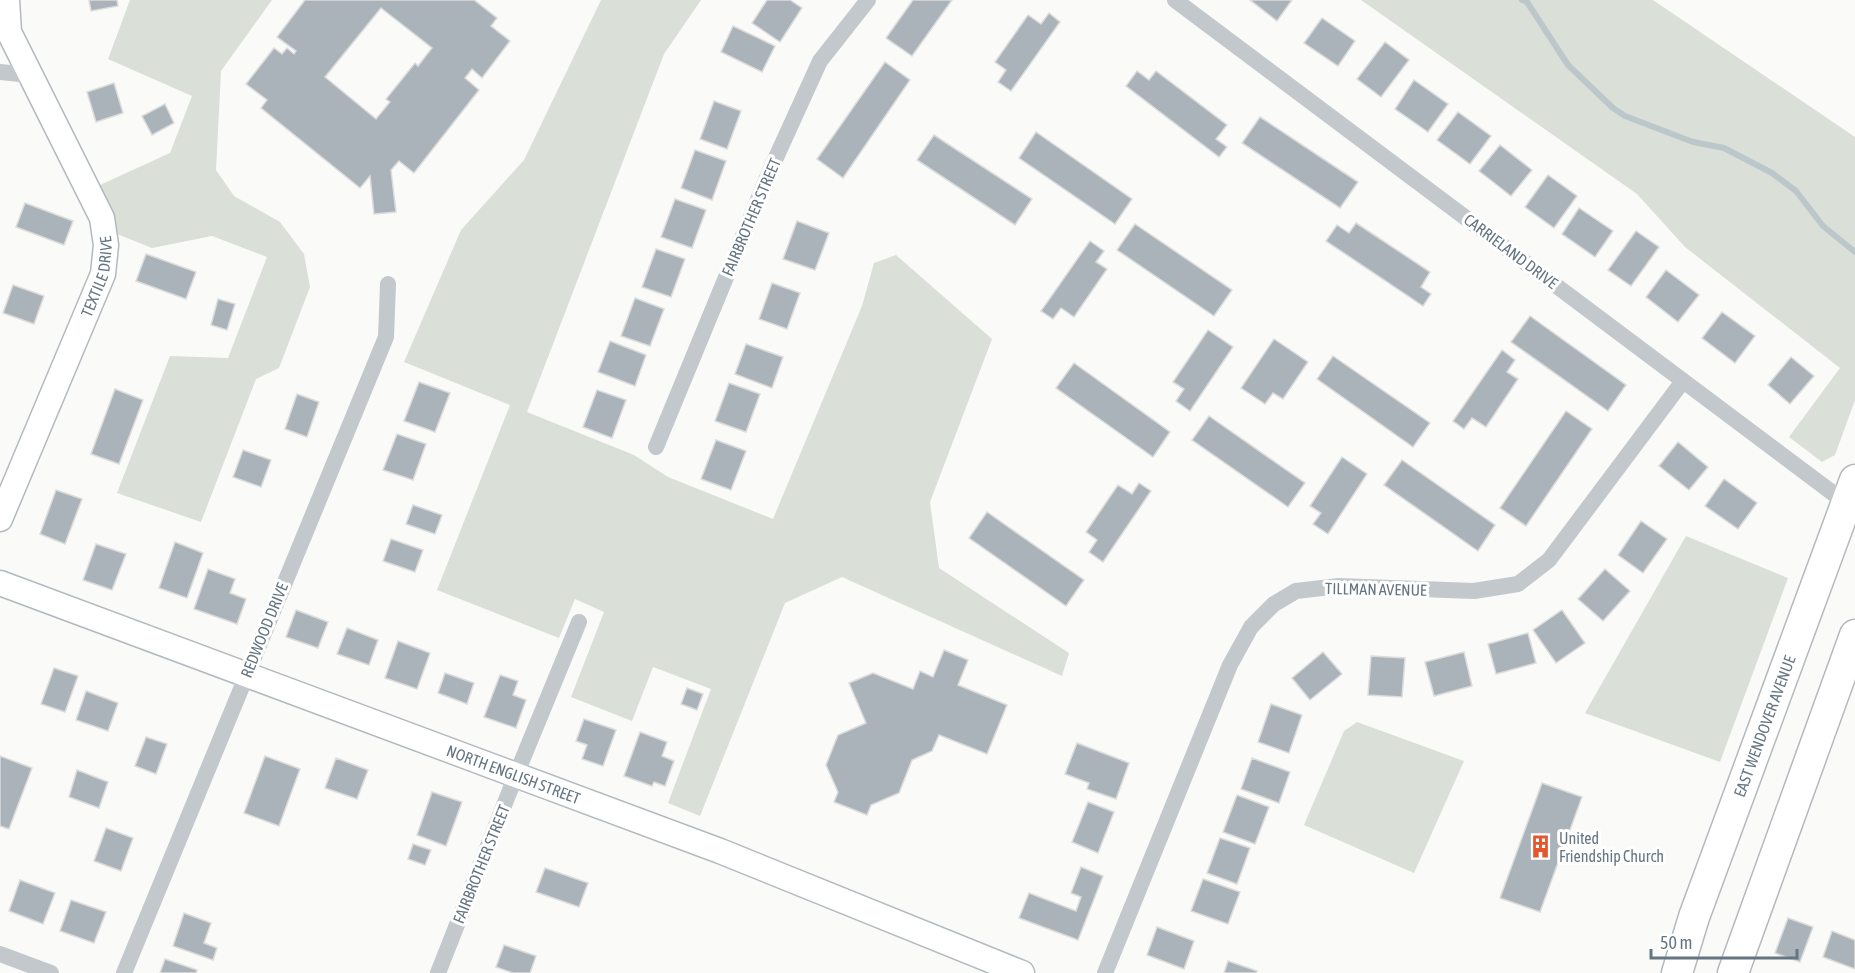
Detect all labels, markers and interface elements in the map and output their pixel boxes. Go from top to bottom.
street label: FAIRBROTHER STREET [718,155,784,279]
street label: CARRIELAND DRIVE [1461,210,1561,292]
street label: TEXTILE DRIVE [77,235,115,319]
street label: TILLMAN AVENUE [1325,579,1427,599]
street label: REDWOOD DRIVE [237,580,291,680]
street label: EAST WENDOVER AVENUE [1730,653,1799,799]
street label: NORTH ENGLISH STREET [444,741,583,807]
street label: FAIRBROTHER STREET [449,802,513,926]
place label: United Friendship Church [1559,829,1664,866]
building icon: United Friendship Church [1528,834,1554,860]
scale bar [1651,922,1796,960]
text: 50 m [1660,932,1692,953]

